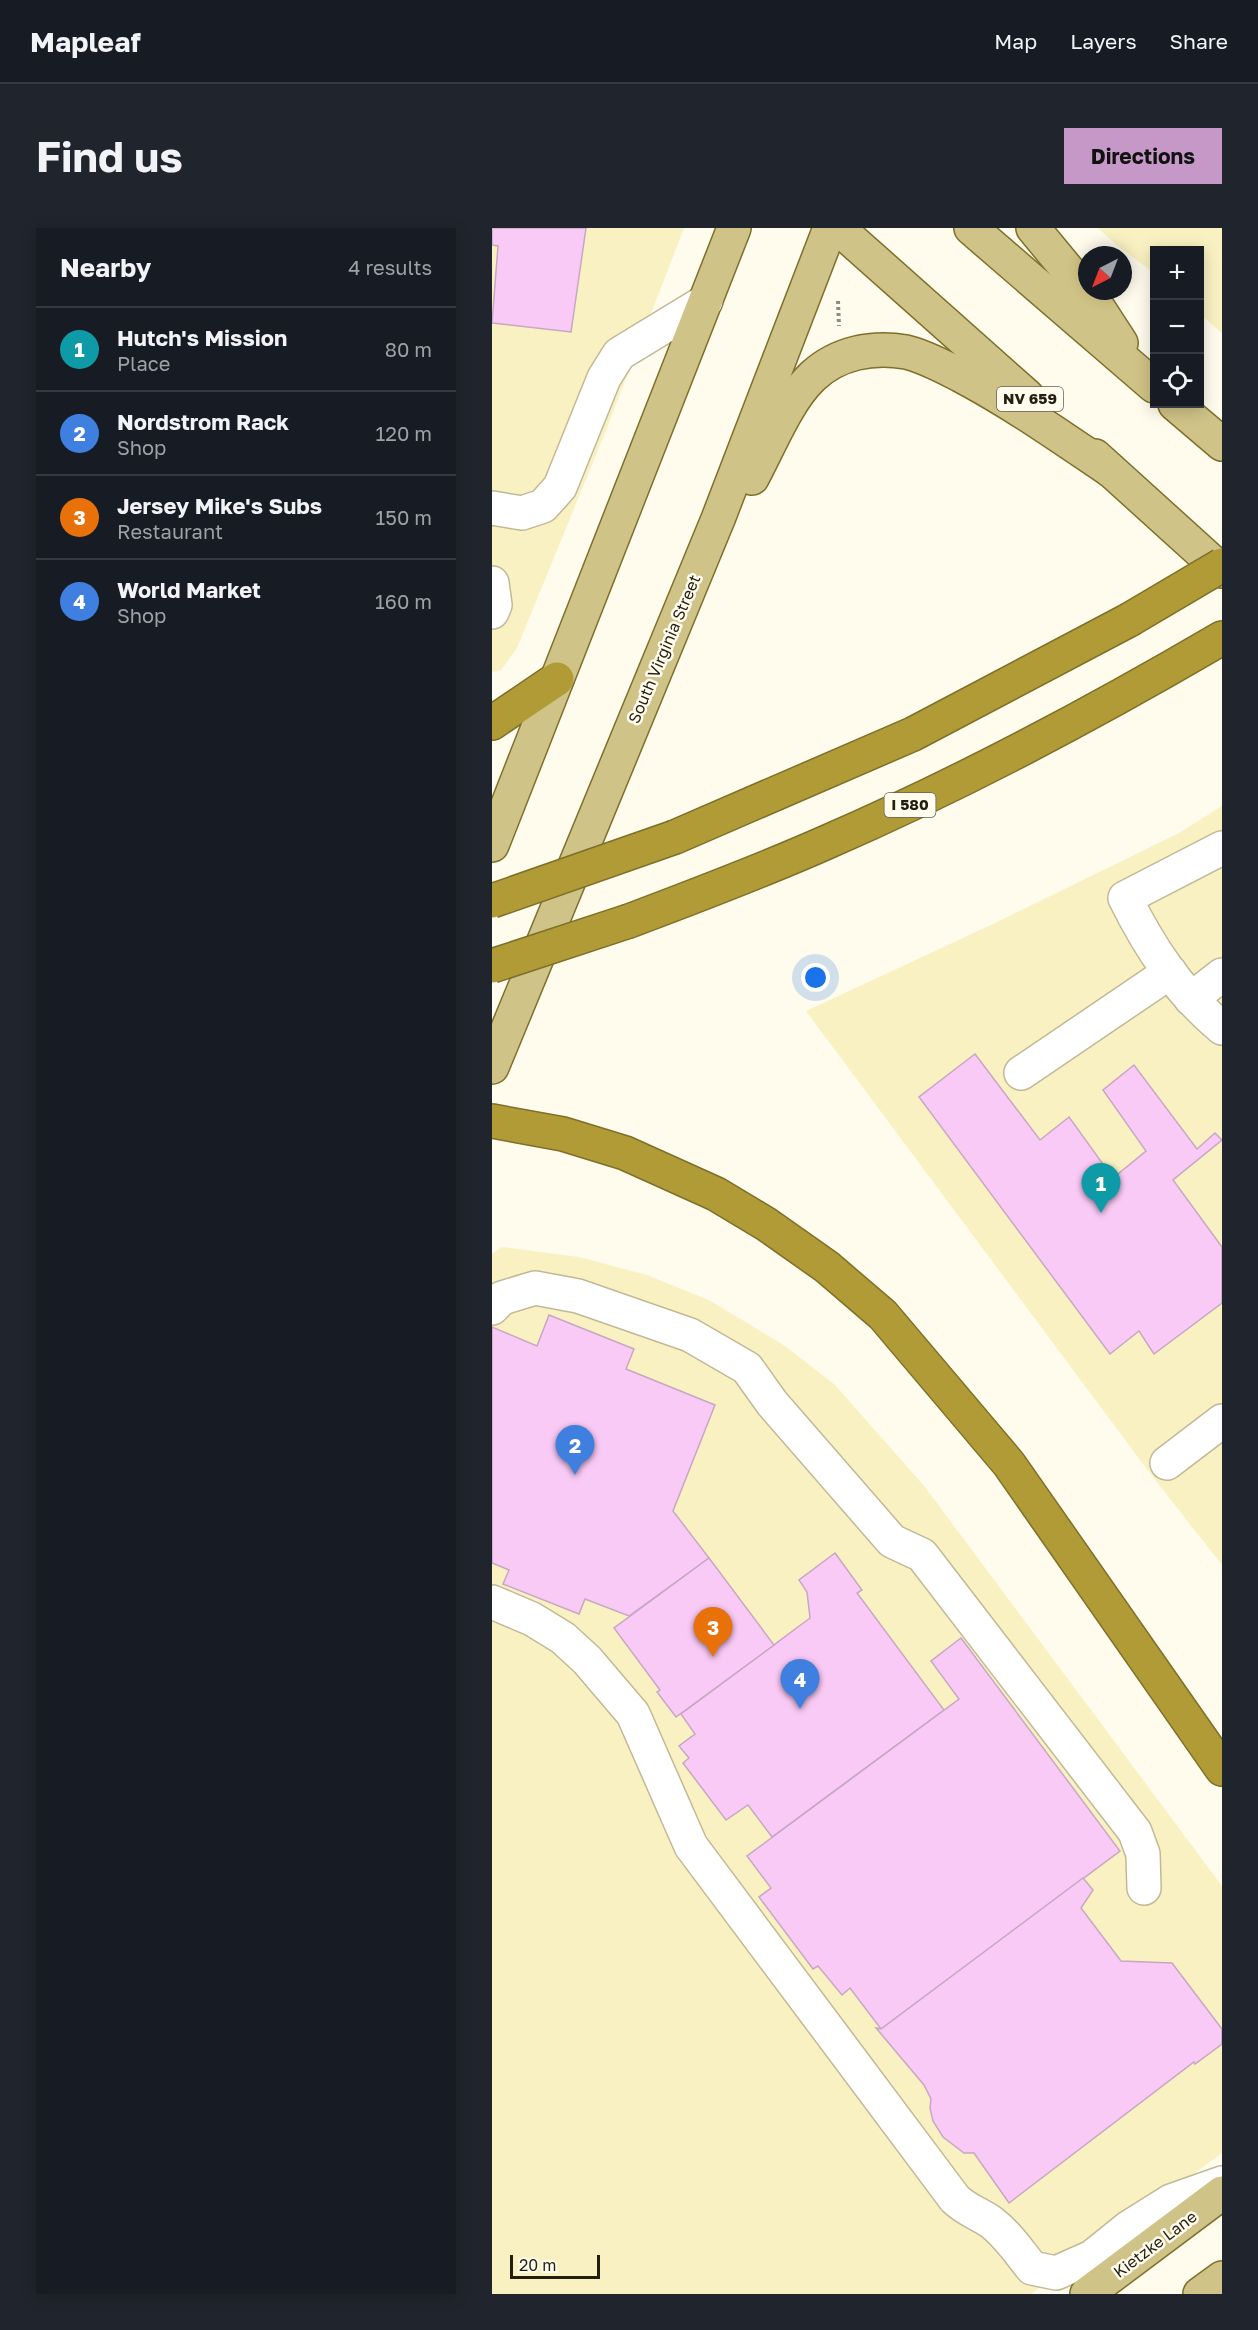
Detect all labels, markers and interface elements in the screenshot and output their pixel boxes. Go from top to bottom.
text: Mapleaf [30,25,141,58]
text: Map [994,28,1037,54]
text: Layers [1070,28,1137,54]
text: Share [1170,28,1228,54]
button: Directions [1064,128,1222,184]
text: Find us [36,131,183,181]
north arrow [1078,246,1132,300]
map controls [1150,246,1204,408]
button: + [1150,246,1204,300]
text: Nearby [60,252,151,283]
text: 4 results [348,255,432,279]
button: − [1150,300,1204,354]
text: Hutch's Mission [117,324,287,351]
text: 1 [74,337,85,361]
text: 80 m [385,337,432,361]
text: Place [117,351,170,375]
button: locate [1150,354,1204,408]
road number: NV 659 [997,387,1063,411]
text: Nordstrom Rack [117,408,289,435]
text: 2 [73,421,86,445]
text: 120 m [376,421,432,445]
text: Shop [117,435,166,459]
text: Jersey Mike's Subs [117,492,322,519]
text: 3 [73,505,86,529]
text: 150 m [376,505,432,529]
text: Restaurant [117,519,223,543]
street label: South Virginia Street [624,572,704,726]
text: World Market [117,576,261,603]
text: 4 [73,589,86,613]
text: 160 m [375,589,432,613]
text: Shop [117,603,166,627]
road number: I 580 [884,793,936,817]
your location [801,963,830,992]
pin: 1 [1082,1164,1120,1213]
pin: 2 [556,1426,595,1475]
pin: 3 [694,1608,732,1657]
pin: 4 [780,1660,820,1709]
street label: Kietzke Lane [1109,2206,1201,2282]
scale bar [510,2252,600,2280]
text: 20 m [519,2255,556,2275]

